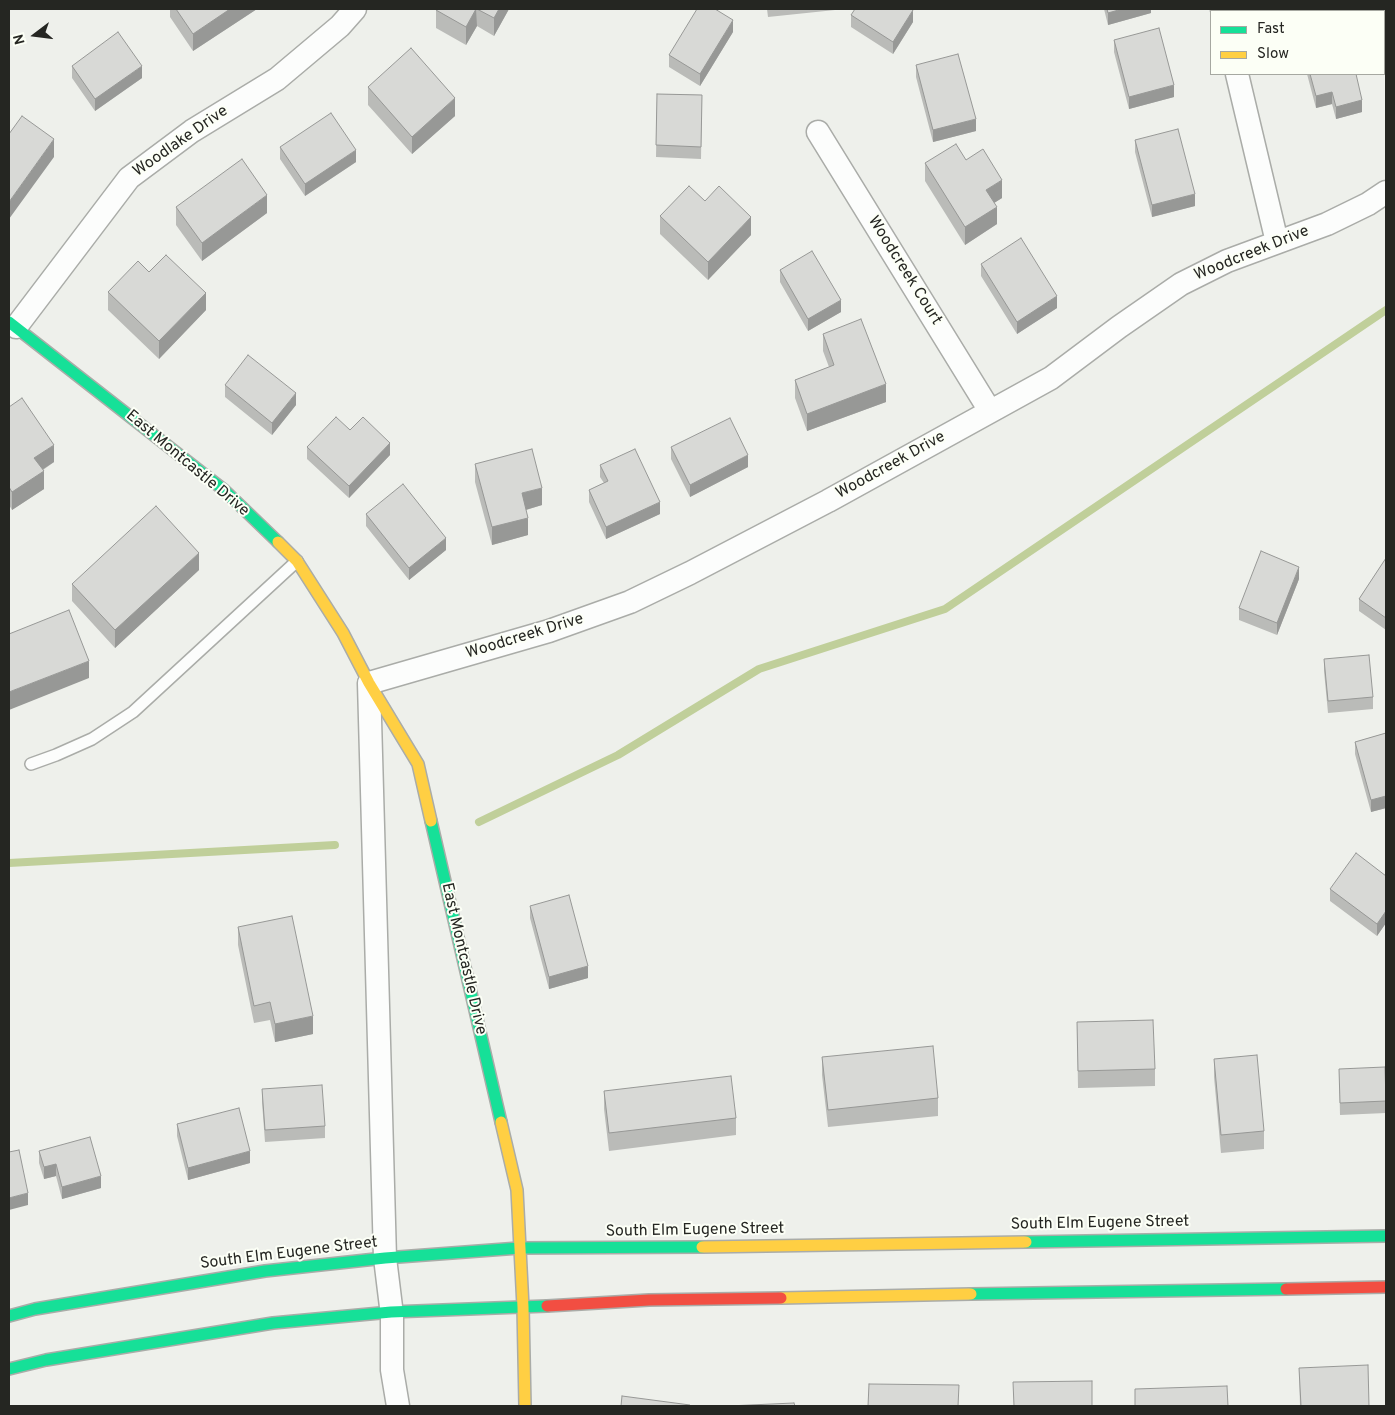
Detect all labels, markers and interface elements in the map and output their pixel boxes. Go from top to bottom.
north arrow [10,10,60,60]
legend [1210,10,1385,75]
text: Fast [1257,20,1285,39]
text: N [11,32,30,46]
text: Slow [1257,45,1289,64]
street label: Woodlake Drive [130,102,232,182]
street label: Woodcreek Court [863,213,945,329]
street label: Woodcreek Drive [1192,222,1312,286]
street label: East Montcastle Drive [121,407,253,521]
street label: Woodcreek Drive [833,428,949,504]
street label: Woodcreek Drive [464,610,586,664]
street label: East Montcastle Drive [436,881,490,1037]
street label: South Elm Eugene Street [1011,1213,1189,1235]
street label: South Elm Eugene Street [606,1220,784,1242]
street label: South Elm Eugene Street [199,1234,379,1274]

